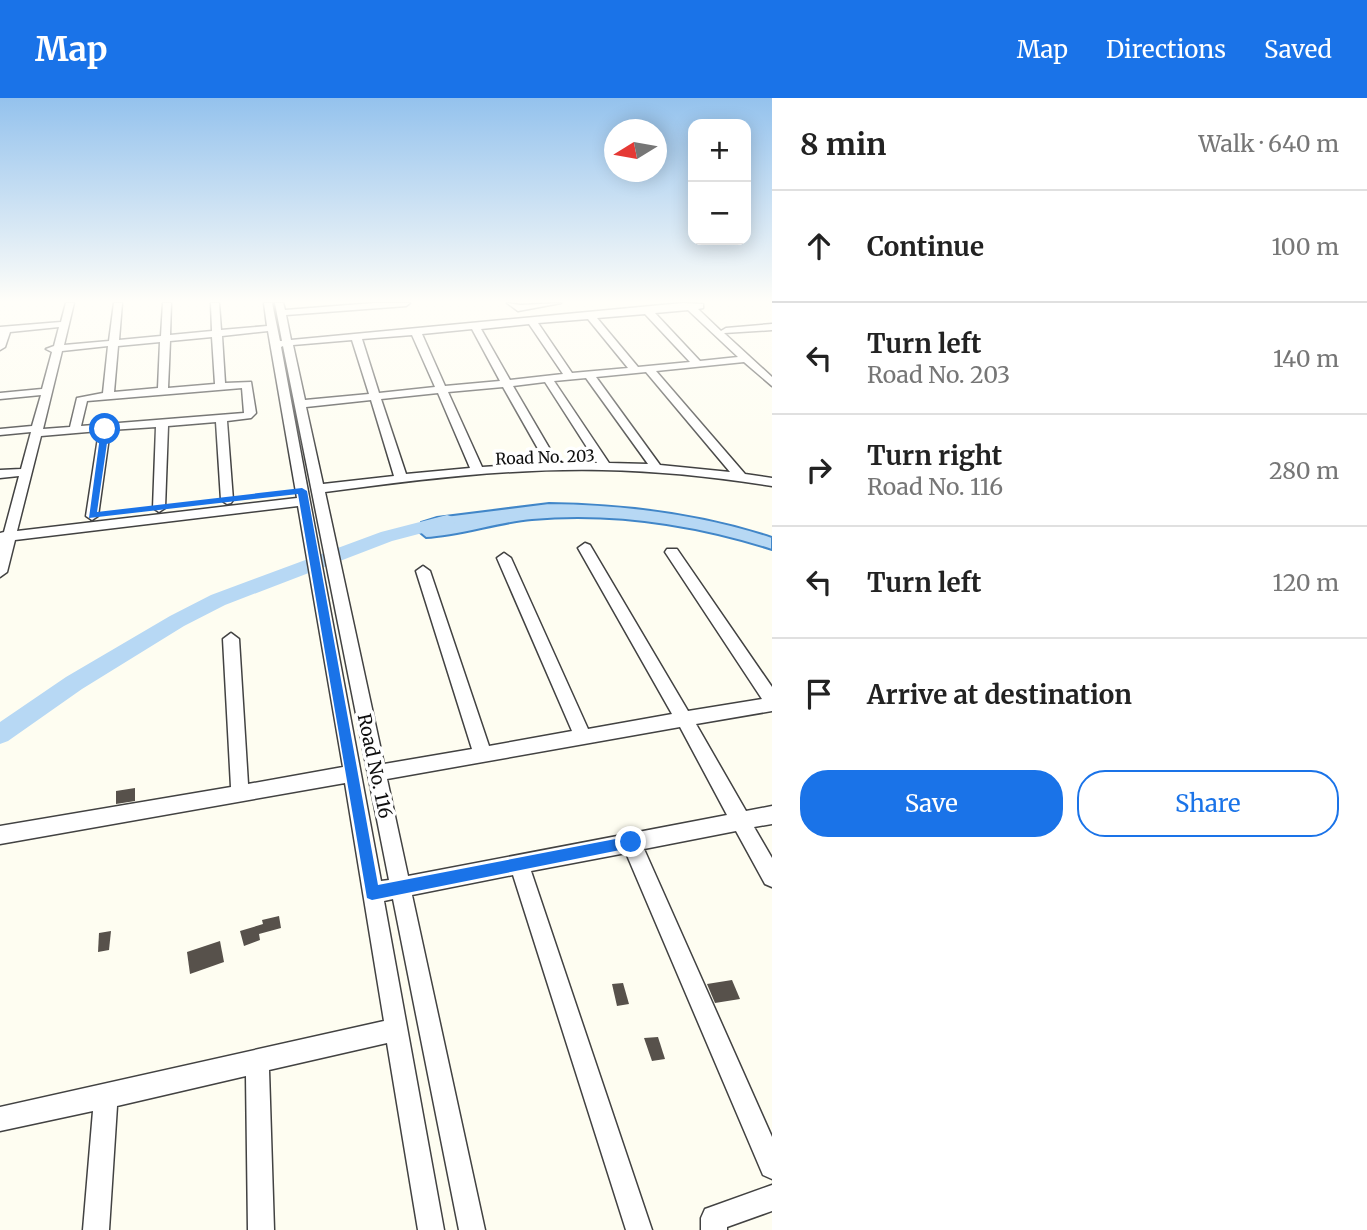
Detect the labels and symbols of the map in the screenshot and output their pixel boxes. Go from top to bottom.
north arrow [604,119,667,182]
route start [89,413,120,444]
street label: Road No. 203 [495,445,595,469]
street label: Road No. 116 [353,711,397,821]
route end [615,826,646,857]

